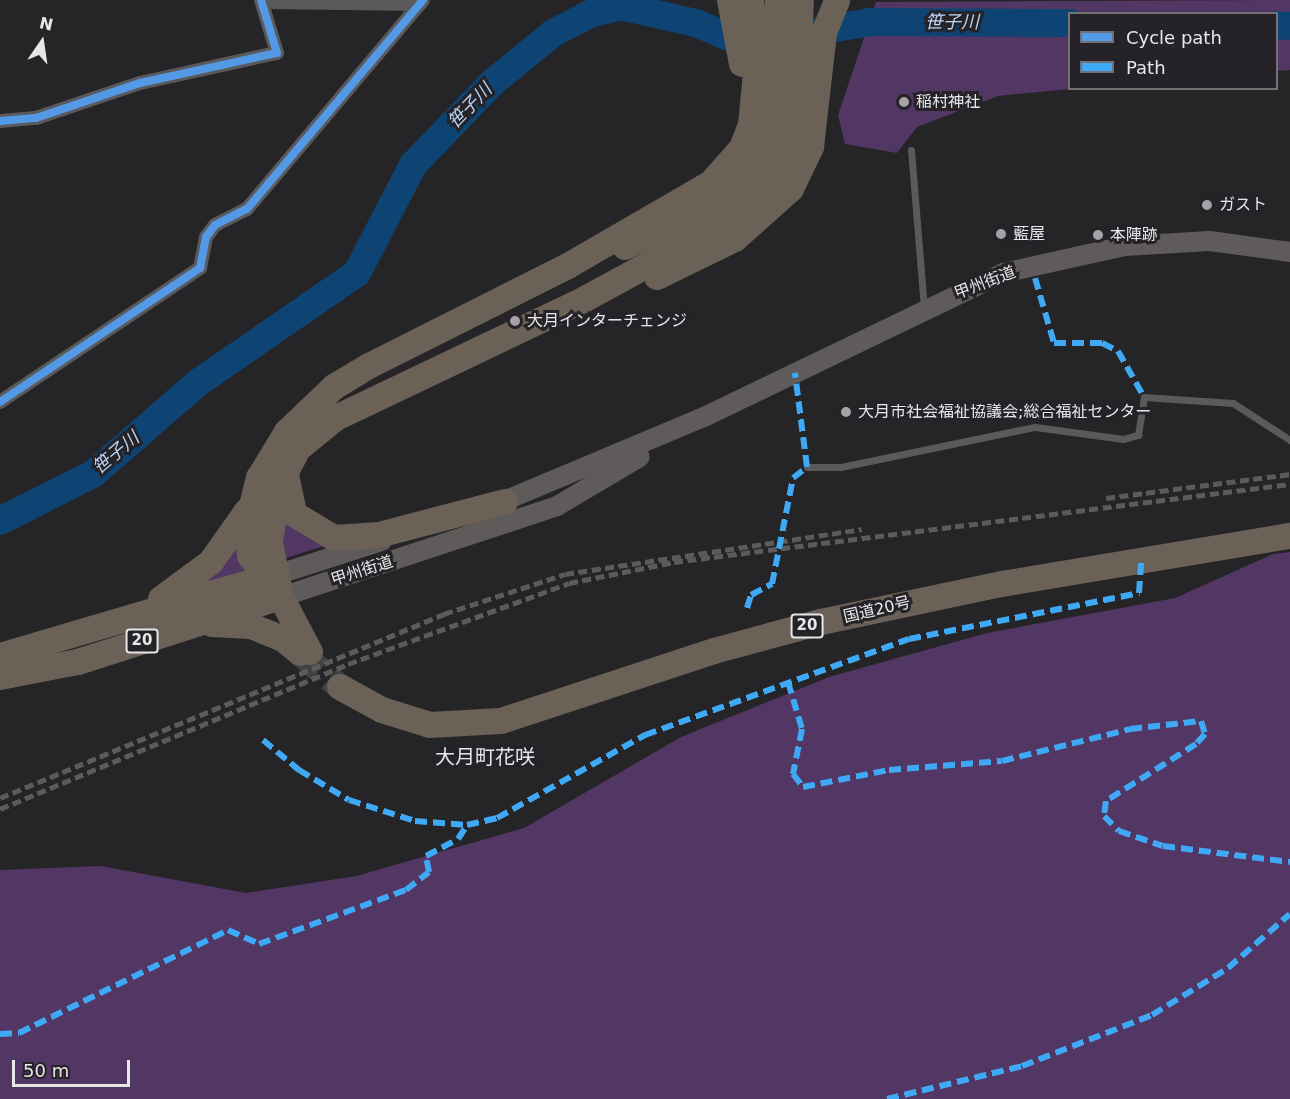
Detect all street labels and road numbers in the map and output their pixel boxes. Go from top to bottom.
street label: 甲州街道 [952,263,1018,303]
street label: 甲州街道 [329,552,395,590]
street label: 国道20号 [842,593,912,627]
road number: 20 [790,614,824,638]
road number: 20 [126,629,158,653]

